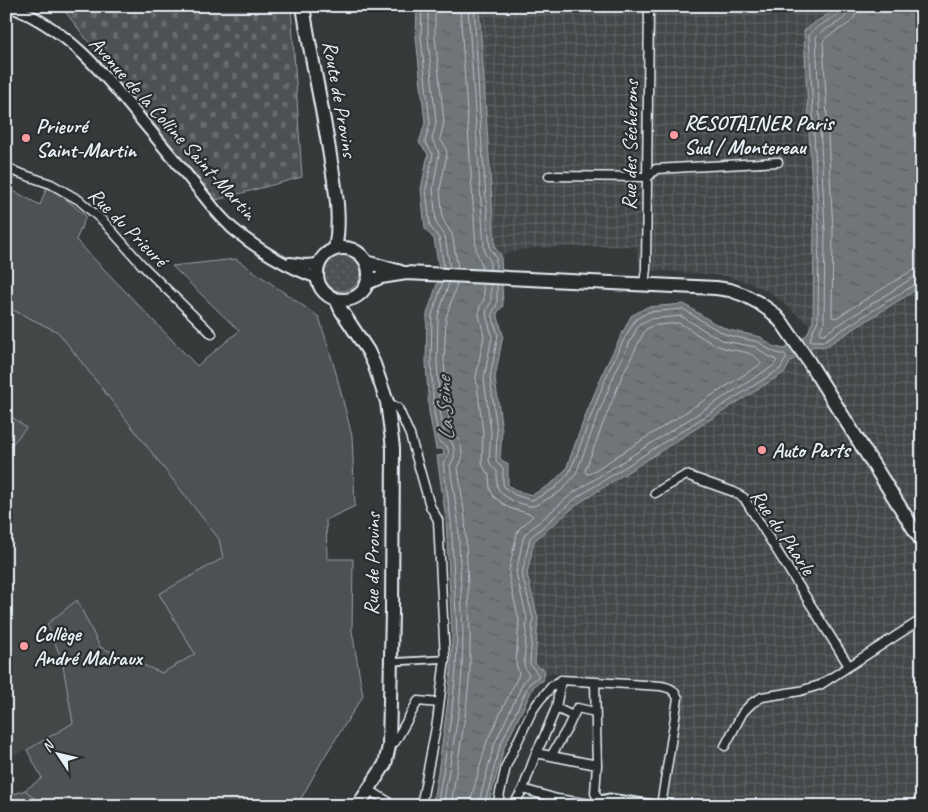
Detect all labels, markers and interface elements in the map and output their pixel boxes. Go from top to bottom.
street label: Avenue de la Colline Saint-Martin [84,31,263,226]
street label: Route de Provins [317,39,363,161]
street label: Rue des Sécherons [616,78,644,210]
place label: RESOTAINER Paris Sud / Montereau [684,110,836,160]
place label: Prieuré Saint-Martin [36,113,137,163]
marker: RESOTAINER Paris Sud / Montereau [668,129,680,141]
marker: Prieuré Saint-Martin [20,132,32,144]
street label: Rue du Prieuré [83,182,175,274]
water label: La Seine [429,373,461,441]
place label: Auto Parts [772,437,852,463]
marker: Auto Parts [756,444,768,456]
street label: Rue du Pharle [745,484,822,581]
street label: Rue de Provins [358,511,386,616]
place label: Collège André Malraux [34,621,143,671]
marker: Collège André Malraux [18,640,30,652]
north arrow [32,730,82,780]
text: N [38,736,59,755]

